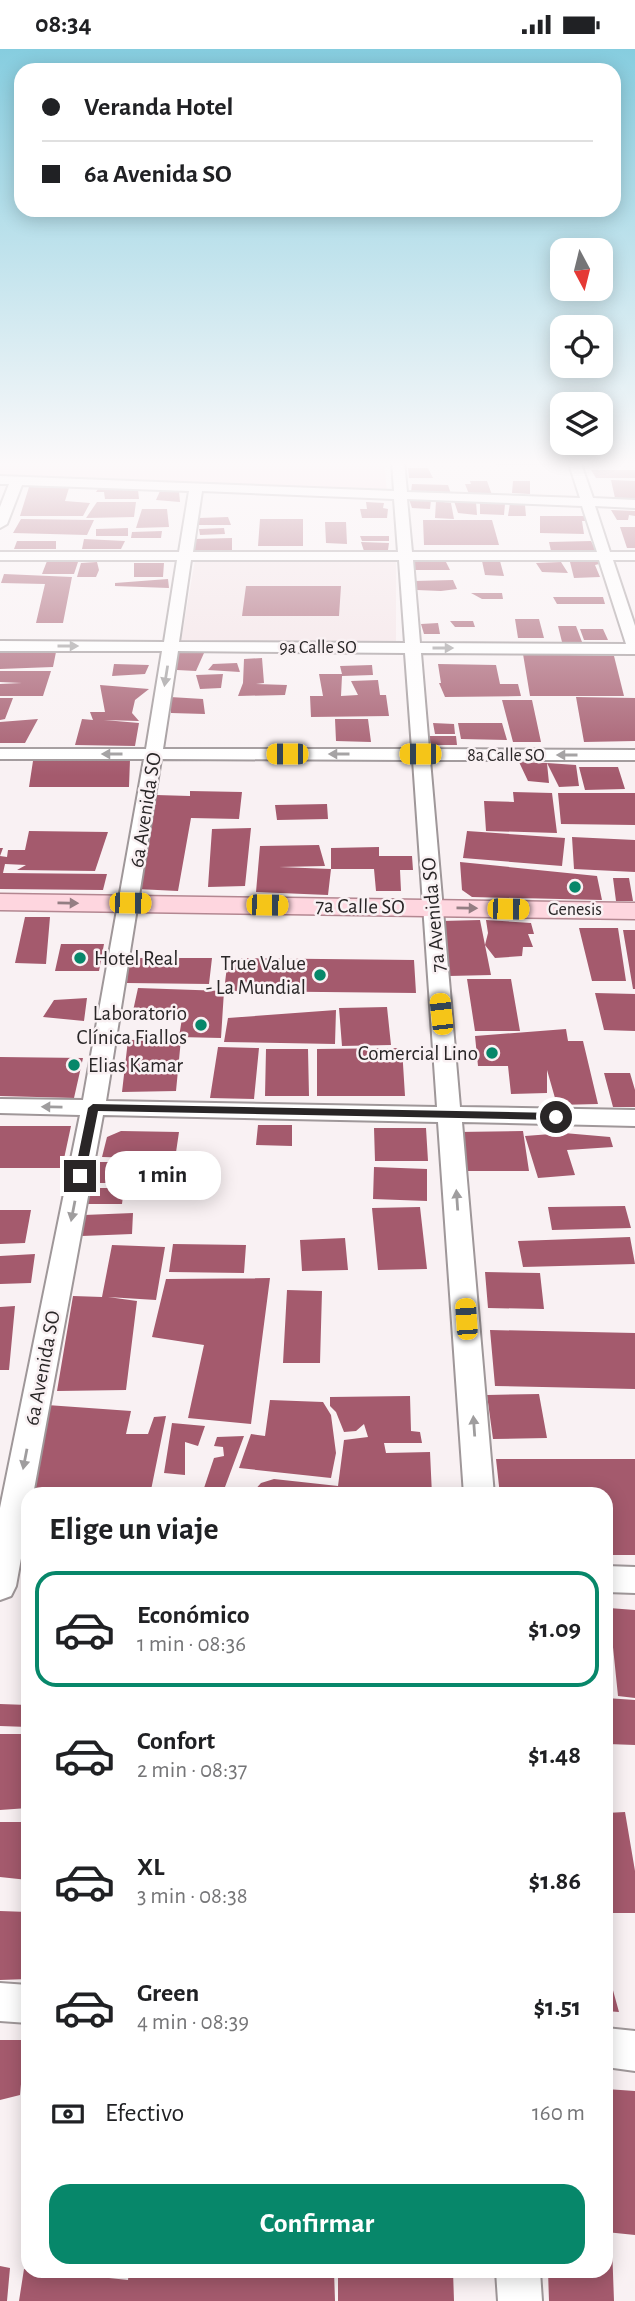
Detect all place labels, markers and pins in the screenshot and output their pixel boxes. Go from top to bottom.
marker: Genesis [567,879,583,895]
place label: Genesis [548,901,602,919]
place label: Hotel Real [94,948,178,969]
marker: Hotel Real [72,950,88,966]
place label: True Value - La Mundial [206,953,306,998]
marker: True Value - La Mundial [312,967,328,983]
place label: Laboratorio Clínica Fiallos [76,1003,187,1048]
marker: Laboratorio Clínica Fiallos [193,1017,209,1033]
place label: Comercial Lino [358,1043,478,1064]
marker: Comercial Lino [484,1045,500,1061]
place label: Elias Kamar [88,1055,183,1076]
marker: Elias Kamar [66,1057,82,1073]

